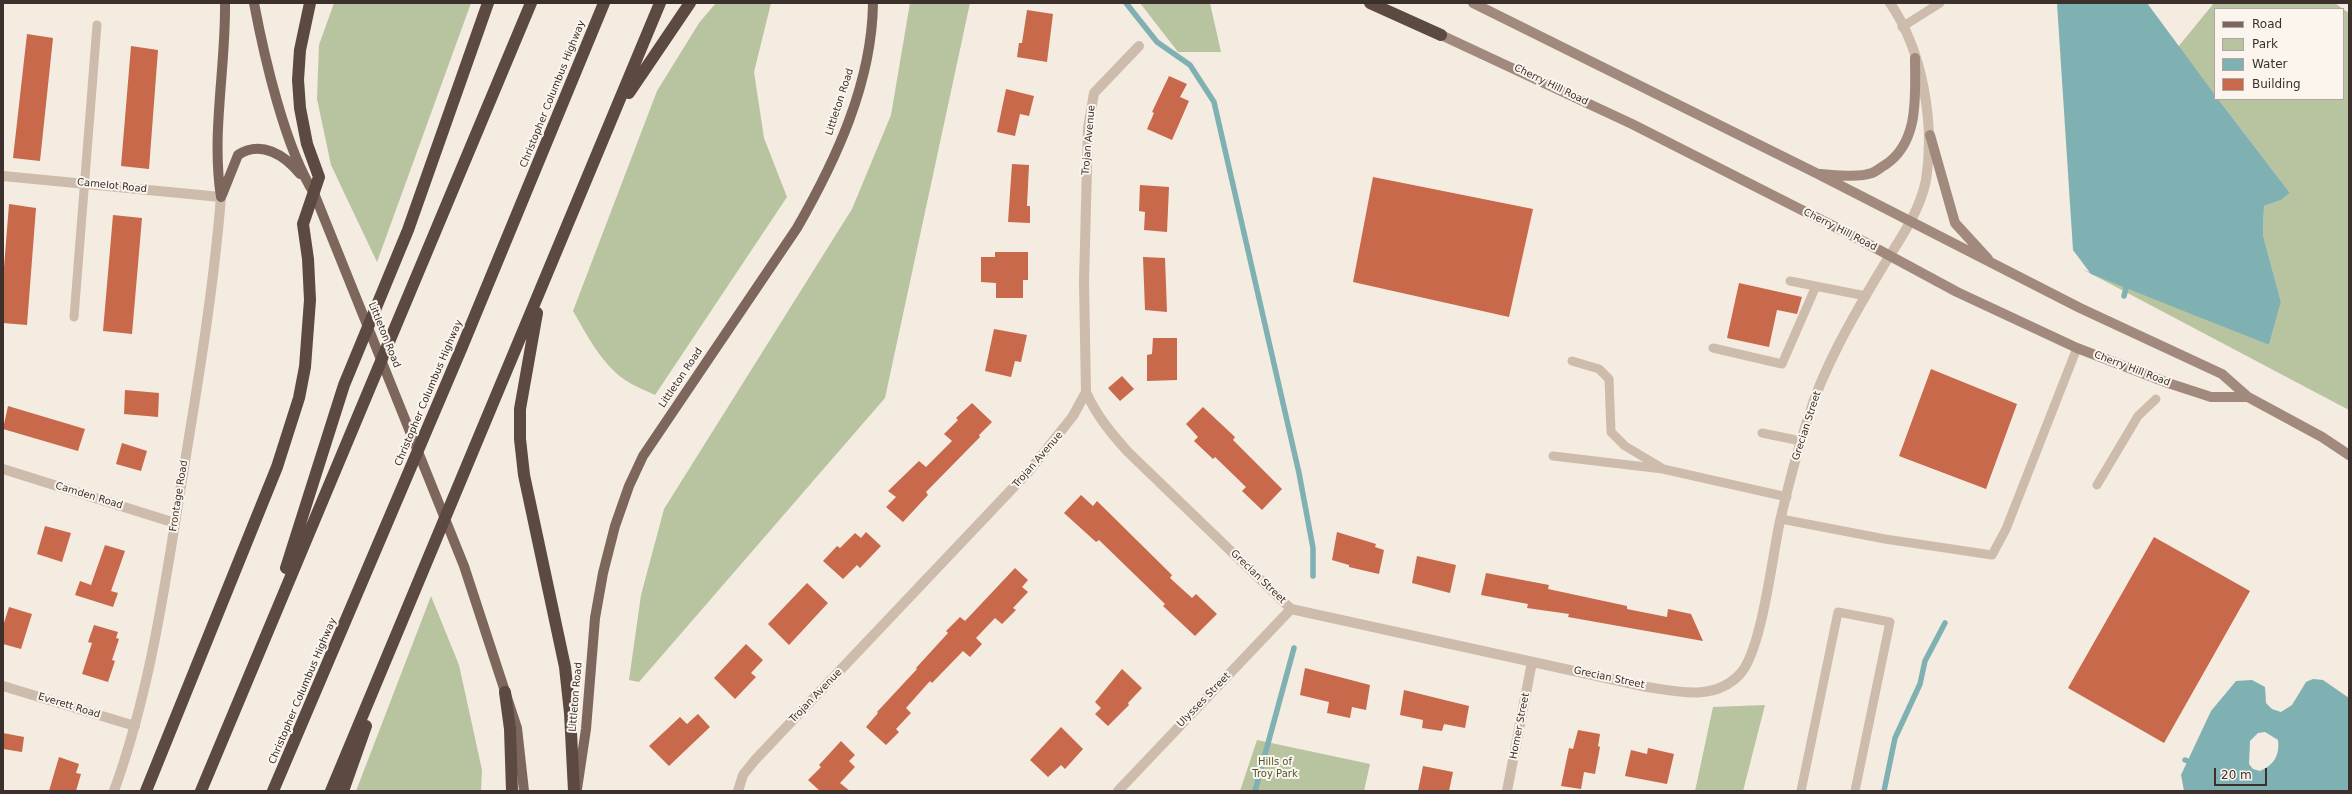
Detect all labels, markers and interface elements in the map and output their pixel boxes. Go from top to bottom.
legend [2214,8,2344,100]
text: Road [2252,17,2282,31]
street label: Christopher Columbus Highway [518,19,588,169]
text: Park [2252,37,2278,51]
text: Water [2252,57,2287,71]
street label: Cherry Hill Road [1512,62,1590,108]
street label: Littleton Road [824,67,856,137]
text: Building [2252,77,2301,91]
street label: Trojan Avenue [1080,104,1098,176]
street label: Camelot Road [77,176,147,196]
street label: Cherry Hill Road [1801,206,1879,254]
street label: Littleton Road [365,300,403,370]
street label: Christopher Columbus Highway [393,318,465,468]
street label: Littleton Road [657,346,705,410]
street label: Cherry Hill Road [2092,349,2172,389]
street label: Grecian Street [1790,390,1824,462]
street label: Trojan Avenue [1010,430,1066,490]
street label: Frontage Road [167,459,191,533]
street label: Camden Road [54,480,124,512]
street label: Grecian Street [1228,548,1288,606]
street label: Christopher Columbus Highway [267,616,339,766]
street label: Littleton Road [567,662,585,732]
street label: Grecian Street [1572,665,1646,691]
street label: Trojan Avenue [787,667,845,725]
street label: Ulysses Street [1175,670,1233,730]
street label: Everett Road [36,691,102,721]
street label: Homer Street [1508,692,1532,760]
park label: Hills of Troy Park [1252,756,1298,780]
scale bar [2216,760,2269,786]
text: 20 m [2221,768,2252,782]

